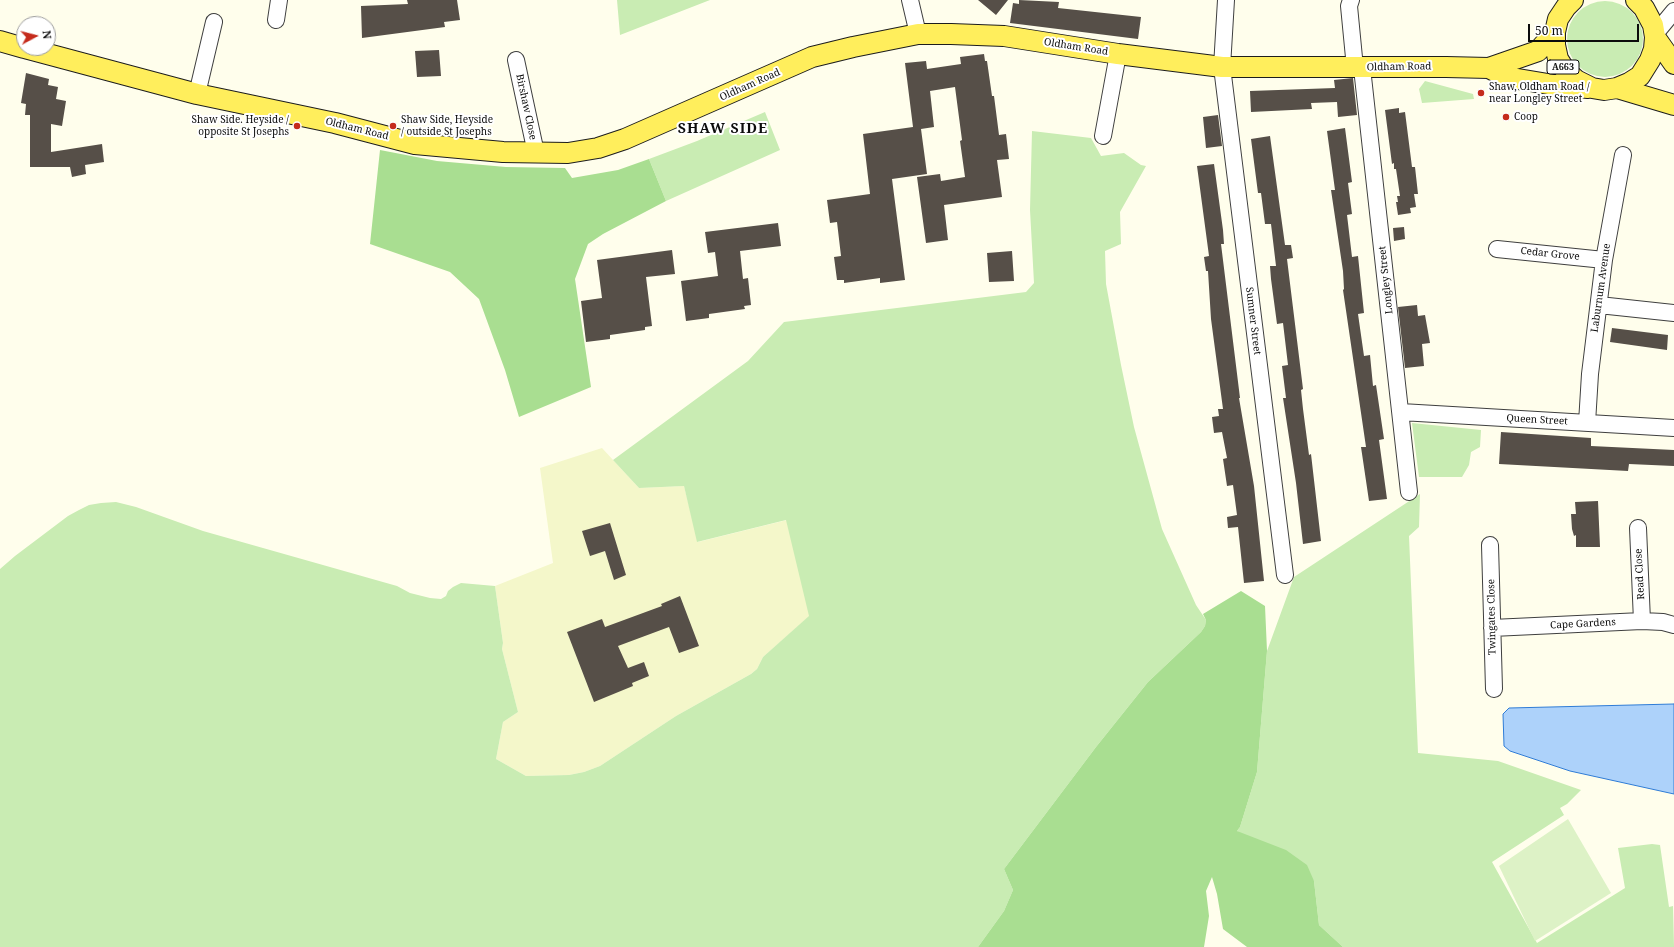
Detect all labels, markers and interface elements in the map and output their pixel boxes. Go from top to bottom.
north arrow [16,16,56,56]
scale bar [1530,16,1641,42]
text: 50 m [1535,22,1563,39]
text: N [39,29,55,40]
street label: Oldham Road [1043,36,1109,58]
street label: Oldham Road [1367,60,1431,74]
road number: A663 [1547,60,1579,74]
street label: Oldham Road [718,66,782,104]
street label: Birshaw Close [513,73,539,141]
place label: Shaw, Oldham Road / near Longley Street [1489,81,1590,104]
marker: Shaw, Oldham Road / near Longley Street [1476,88,1486,98]
place label: Coop [1514,111,1538,123]
marker: Coop [1501,112,1511,122]
place label: Shaw Side. Heyside / opposite St Josephs [192,114,289,138]
place label: Shaw Side, Heyside / outside St Josephs [401,114,493,138]
street label: Oldham Road [324,115,390,143]
marker: Shaw Side. Heyside / opposite St Josephs [292,121,302,131]
marker: Shaw Side, Heyside / outside St Josephs [388,121,398,131]
district label: SHAW SIDE [678,121,768,137]
street label: Laburnum Avenue [1589,243,1613,333]
street label: Longley Street [1376,245,1396,315]
street label: Cedar Grove [1520,245,1580,263]
street label: Sumner Street [1243,286,1263,356]
street label: Queen Street [1506,412,1568,428]
street label: Read Close [1633,548,1647,600]
street label: Twingates Close [1485,579,1499,655]
street label: Cape Gardens [1550,616,1616,632]

